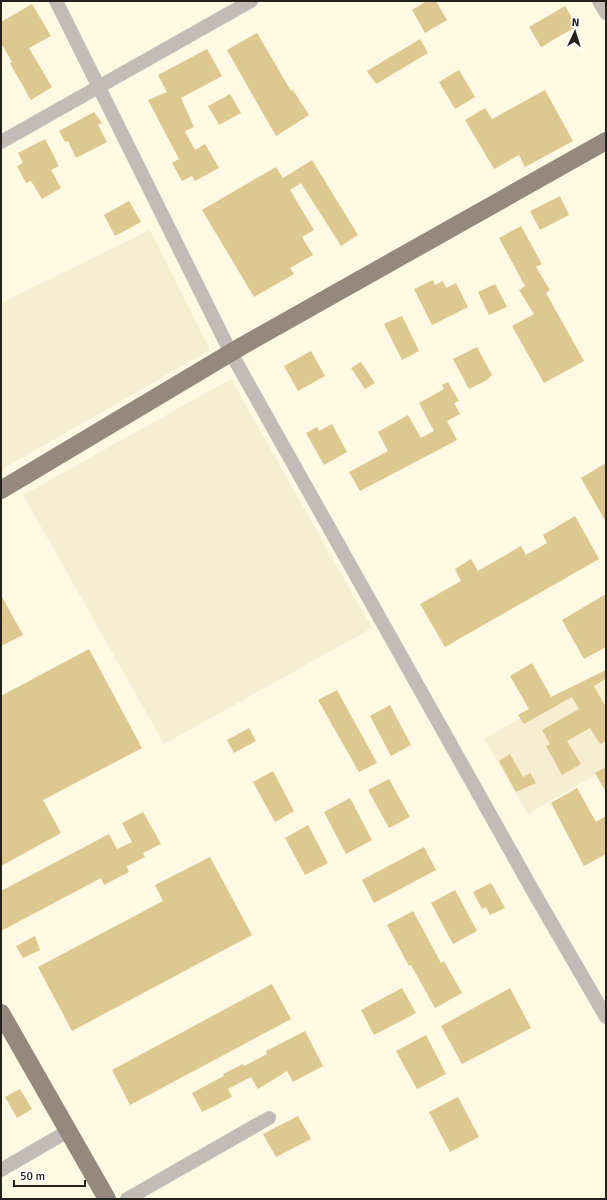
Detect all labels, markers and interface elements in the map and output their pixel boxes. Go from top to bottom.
north arrow [555,12,595,52]
text: N [571,16,580,29]
scale bar [14,1162,85,1188]
text: 50 m [20,1169,45,1184]

